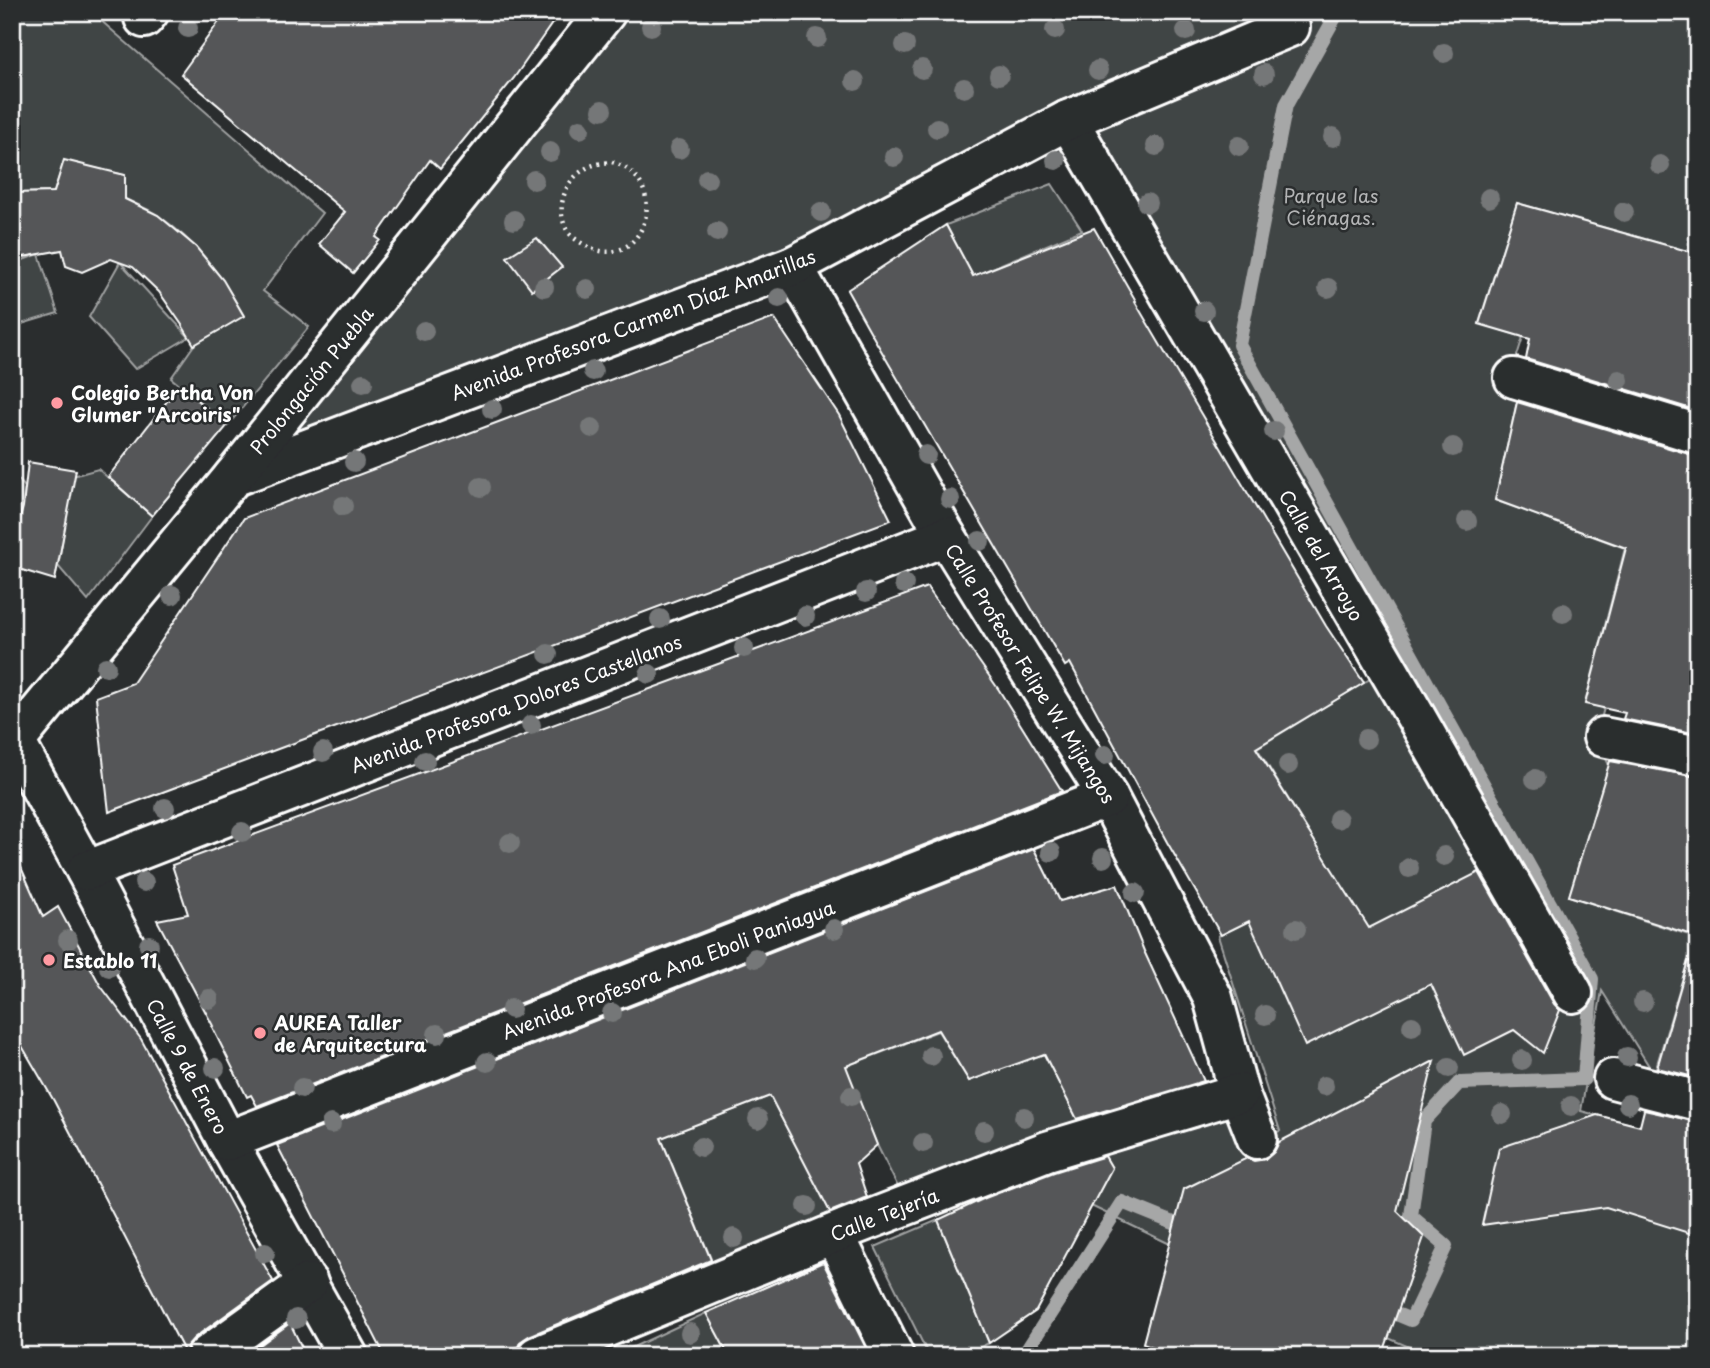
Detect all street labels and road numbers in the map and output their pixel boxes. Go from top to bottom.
street label: Avenida Profesora Carmen Díaz Amarillas [447,241,819,407]
street label: Prolongación Puebla [243,300,379,460]
street label: Calle del Arroyo [1273,484,1371,626]
street label: Calle Profesor Felipe W. Mijangos [939,538,1123,808]
street label: Avenida Profesora Dolores Castellanos [346,627,686,779]
street label: Avenida Profesora Ana Eboli Paniagua [498,892,839,1046]
street label: Calle 9 de Enero [140,993,236,1139]
street label: Calle Tejería [826,1180,942,1247]

